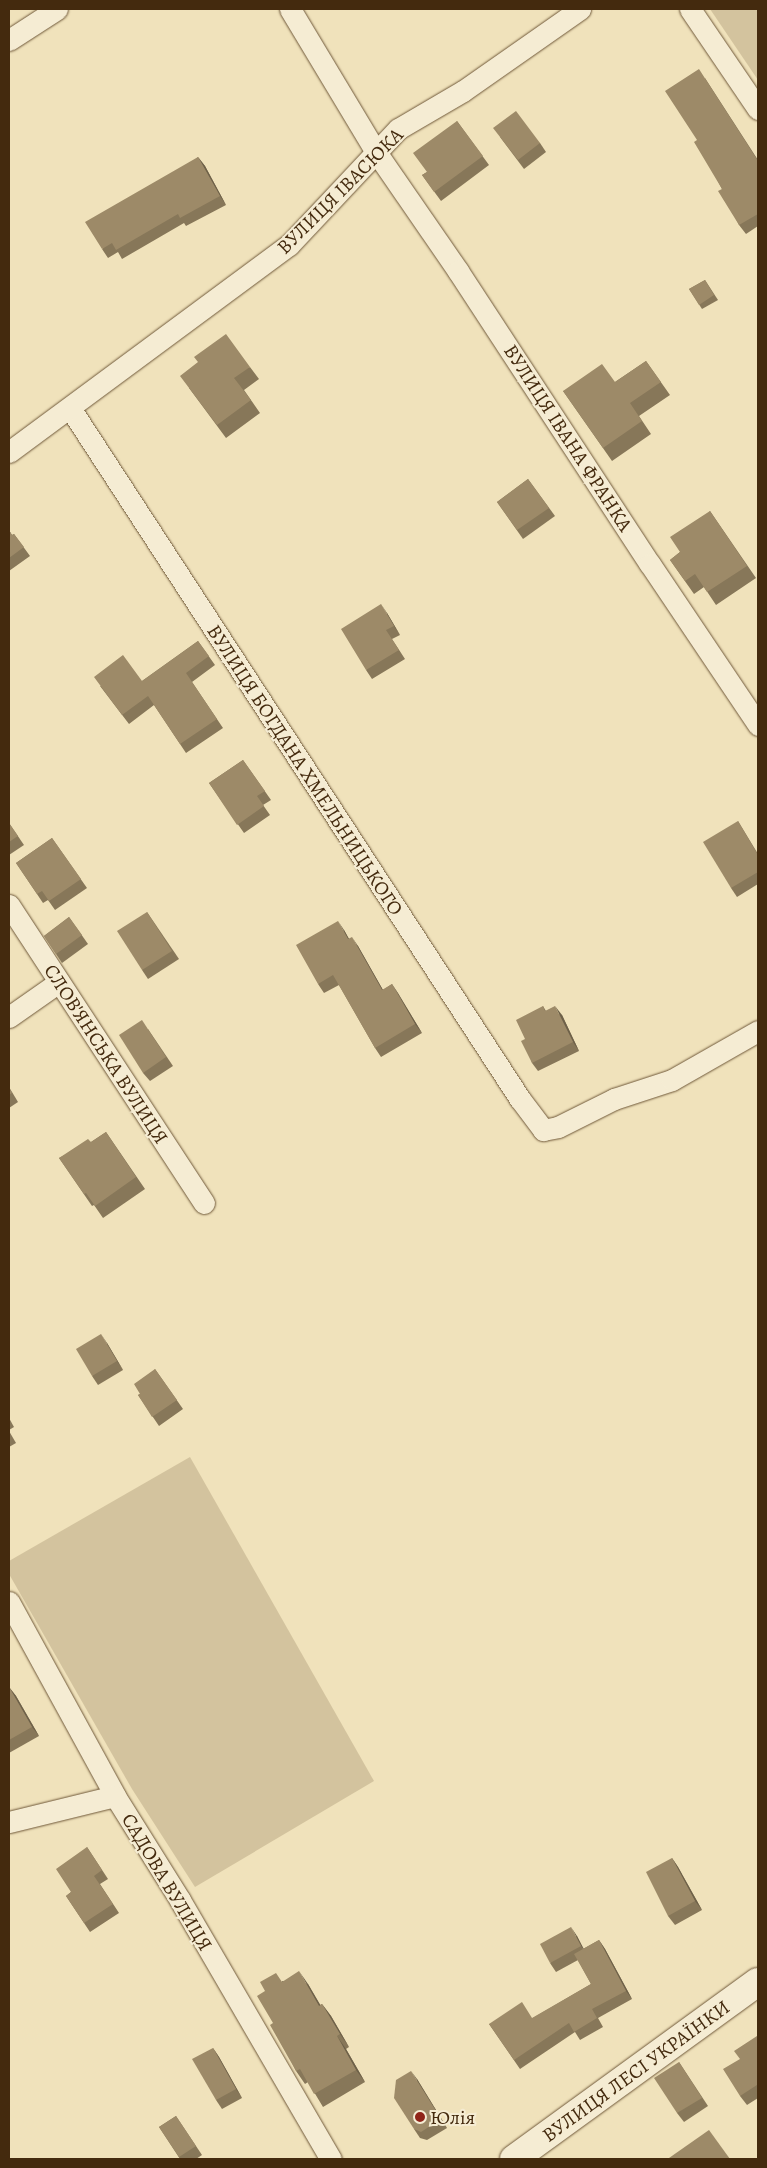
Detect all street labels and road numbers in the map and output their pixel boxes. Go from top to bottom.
street label: ВУЛИЦЯ ІВАСЮКА [272,123,408,259]
street label: ВУЛИЦЯ ІВАНА ФРАНКА [499,340,637,536]
street label: ВУЛИЦЯ БОГДАНА ХМЕЛЬНИЦЬКОГО [202,620,408,920]
street label: СЛОВ'ЯНСЬКА ВУЛИЦЯ [39,960,173,1148]
street label: САДОВА ВУЛИЦЯ [117,1809,217,1955]
street label: ВУЛИЦЯ ЛЕСІ УКРАЇНКИ [538,1995,734,2147]

